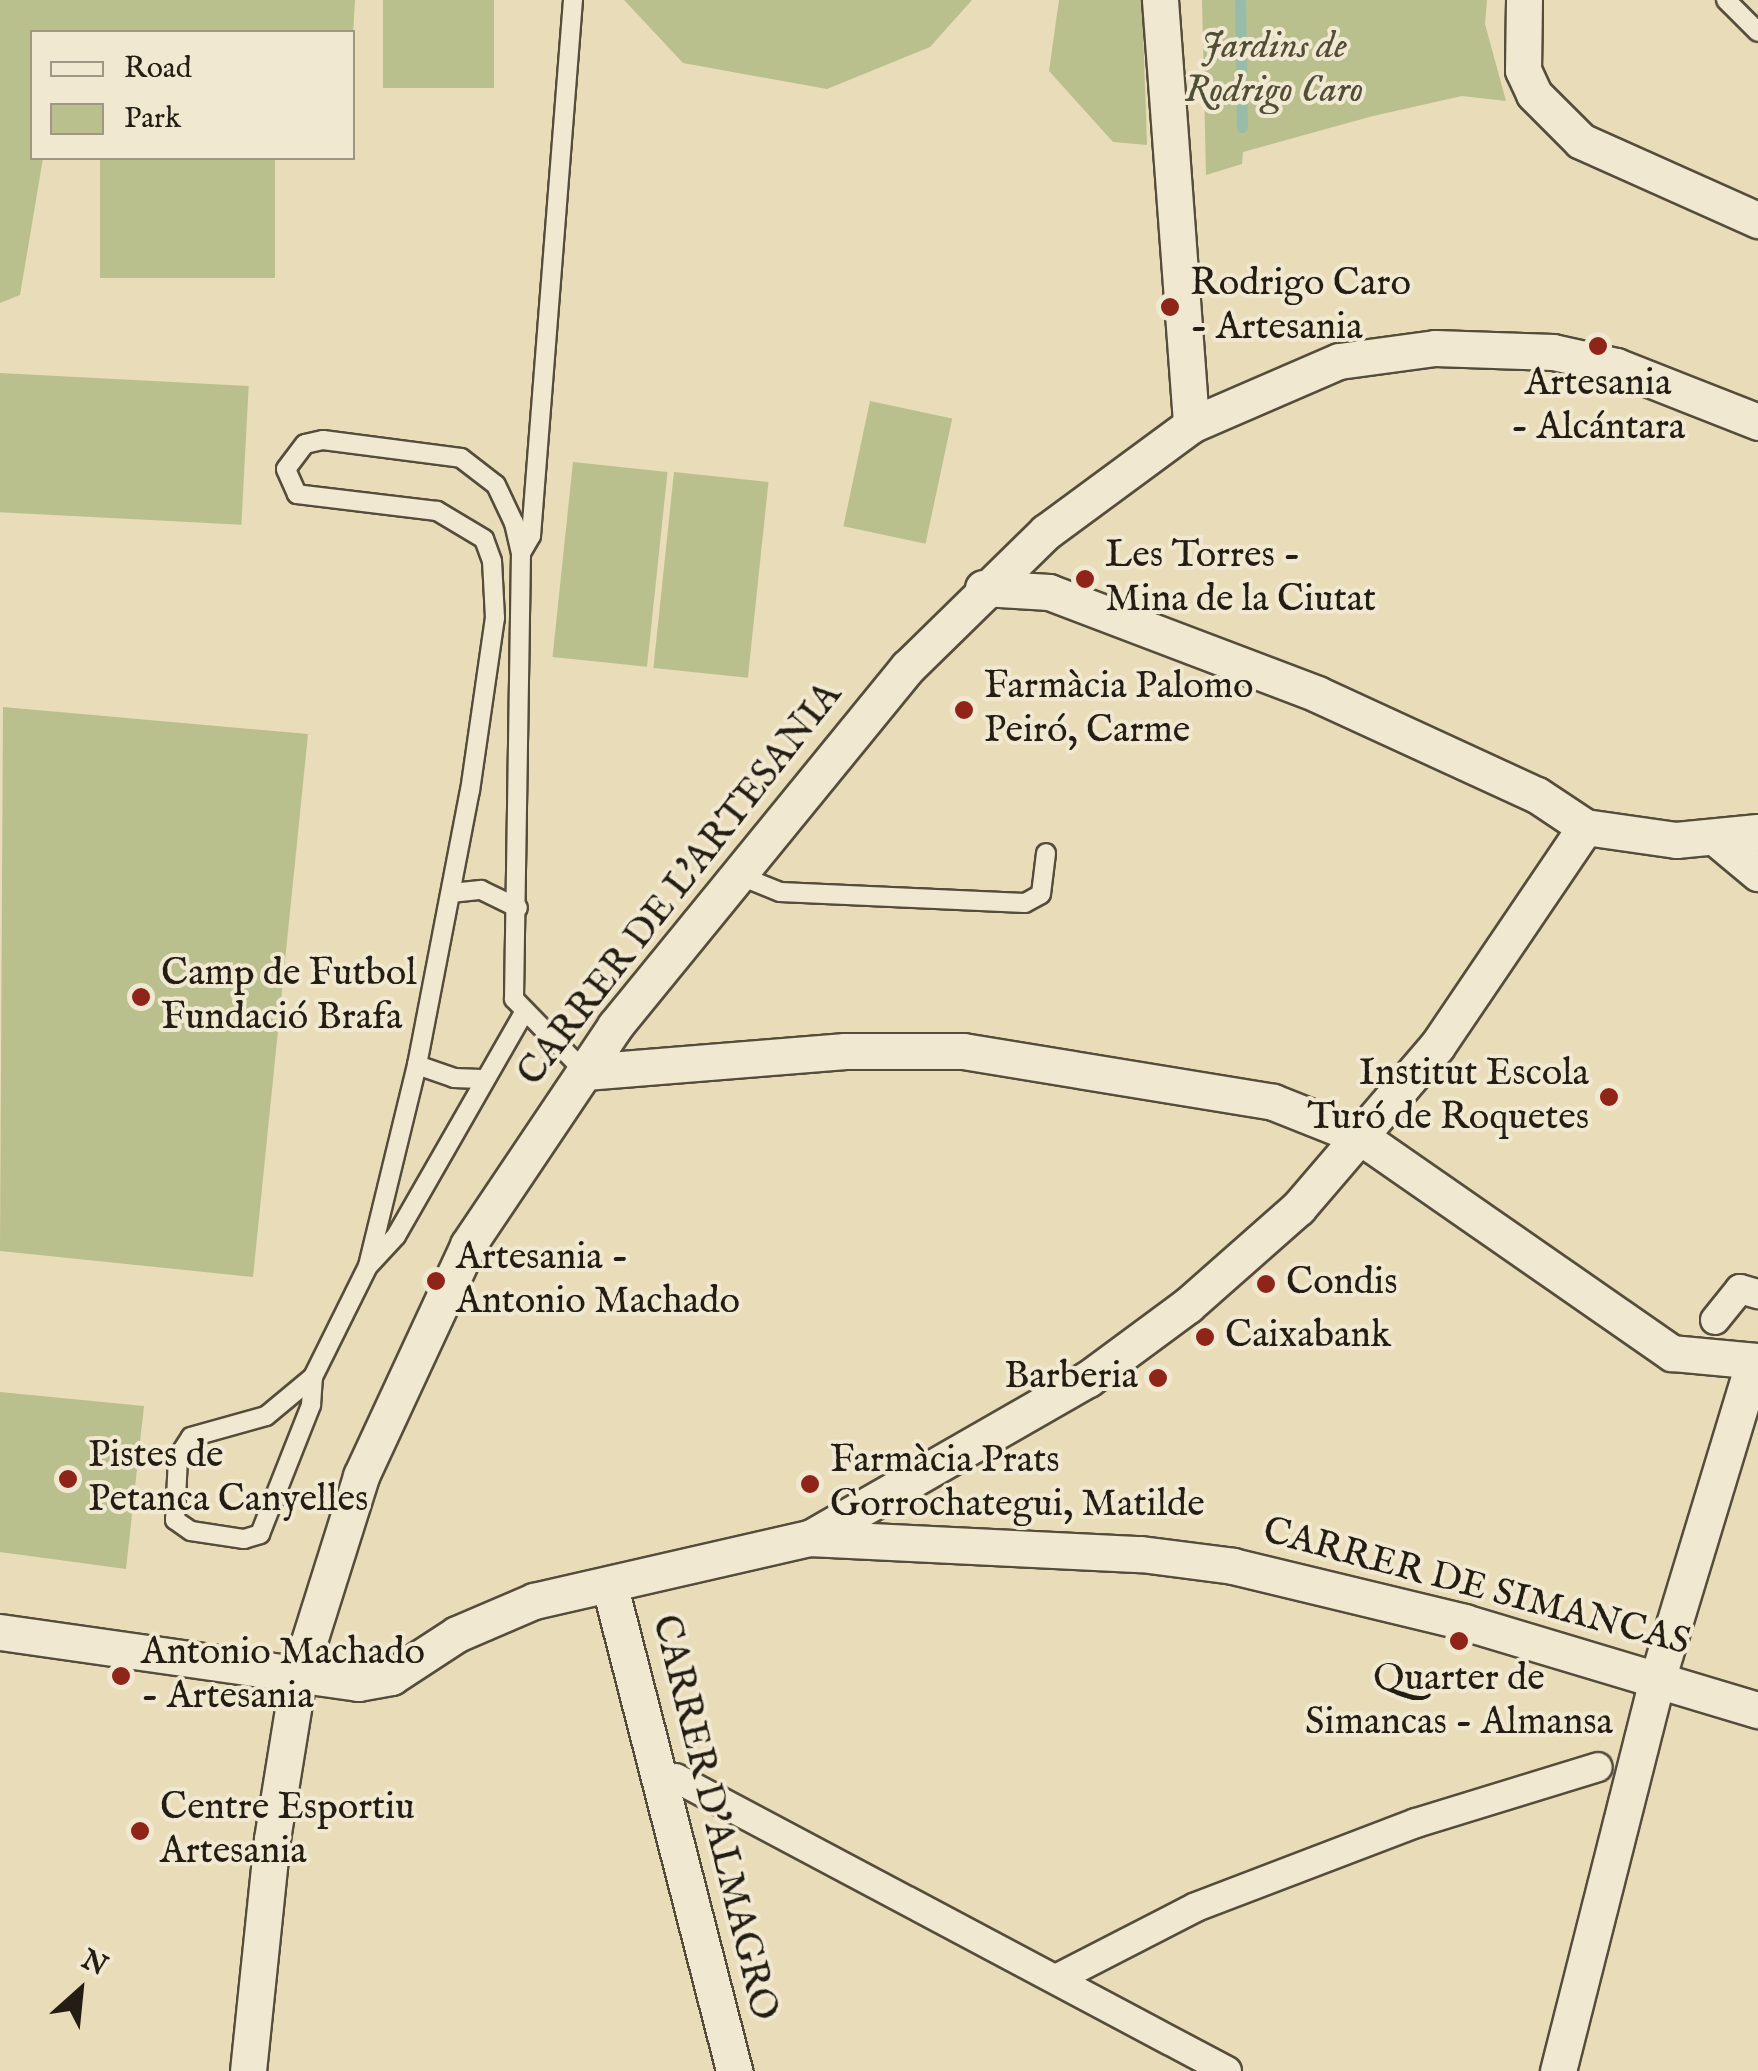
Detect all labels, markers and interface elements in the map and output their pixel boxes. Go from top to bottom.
park label: Jardins de Rodrigo Caro [1185,25,1363,114]
legend [30,30,355,160]
text: Road [124,50,192,88]
text: Park [124,100,181,138]
place label: Rodrigo Caro - Artesania [1190,262,1411,352]
marker: Rodrigo Caro - Artesania [1159,296,1181,318]
marker: Artesania - Alcántara [1587,335,1609,357]
place label: Artesania - Alcántara [1511,362,1685,452]
place label: Les Torres - Mina de la Ciutat [1105,534,1376,624]
marker: Les Torres - Mina de la Ciutat [1074,568,1096,590]
place label: Farmàcia Palomo Peiró, Carme [984,665,1253,754]
street label: CARRER DE L'ARTESANIA [509,674,853,1096]
marker: Farmàcia Palomo Peiró, Carme [953,699,975,721]
place label: Camp de Futbol Fundació Brafa [161,952,417,1042]
marker: Camp de Futbol Fundació Brafa [130,986,152,1008]
place label: Institut Escola Turó de Roquetes [1307,1052,1589,1142]
marker: Institut Escola Turó de Roquetes [1598,1086,1620,1108]
place label: Artesania - Antonio Machado [456,1236,740,1326]
place label: Condis [1286,1261,1398,1307]
marker: Artesania - Antonio Machado [425,1270,447,1292]
marker: Condis [1255,1273,1277,1295]
place label: Caixabank [1225,1314,1391,1360]
marker: Caixabank [1194,1326,1216,1348]
place label: Barberia [1004,1355,1138,1401]
marker: Barberia [1147,1367,1169,1389]
place label: Pistes de Petanca Canyelles [88,1434,368,1524]
place label: Farmàcia Prats Gorrochategui, Matilde [830,1439,1205,1528]
marker: Pistes de Petanca Canyelles [57,1468,79,1490]
marker: Farmàcia Prats Gorrochategui, Matilde [799,1473,821,1495]
street label: CARRER DE SIMANCAS [1258,1509,1694,1667]
street label: CARRER D'ALMAGRO [641,1611,785,2025]
marker: Quarter de Simancas - Almansa [1448,1630,1470,1652]
place label: Antonio Machado - Artesania [141,1631,425,1720]
place label: Quarter de Simancas - Almansa [1305,1657,1613,1746]
marker: Antonio Machado - Artesania [110,1665,132,1687]
place label: Centre Esportiu Artesania [160,1786,415,1876]
marker: Centre Esportiu Artesania [129,1820,151,1842]
north arrow [30,1941,130,2041]
text: N [75,1943,113,1985]

